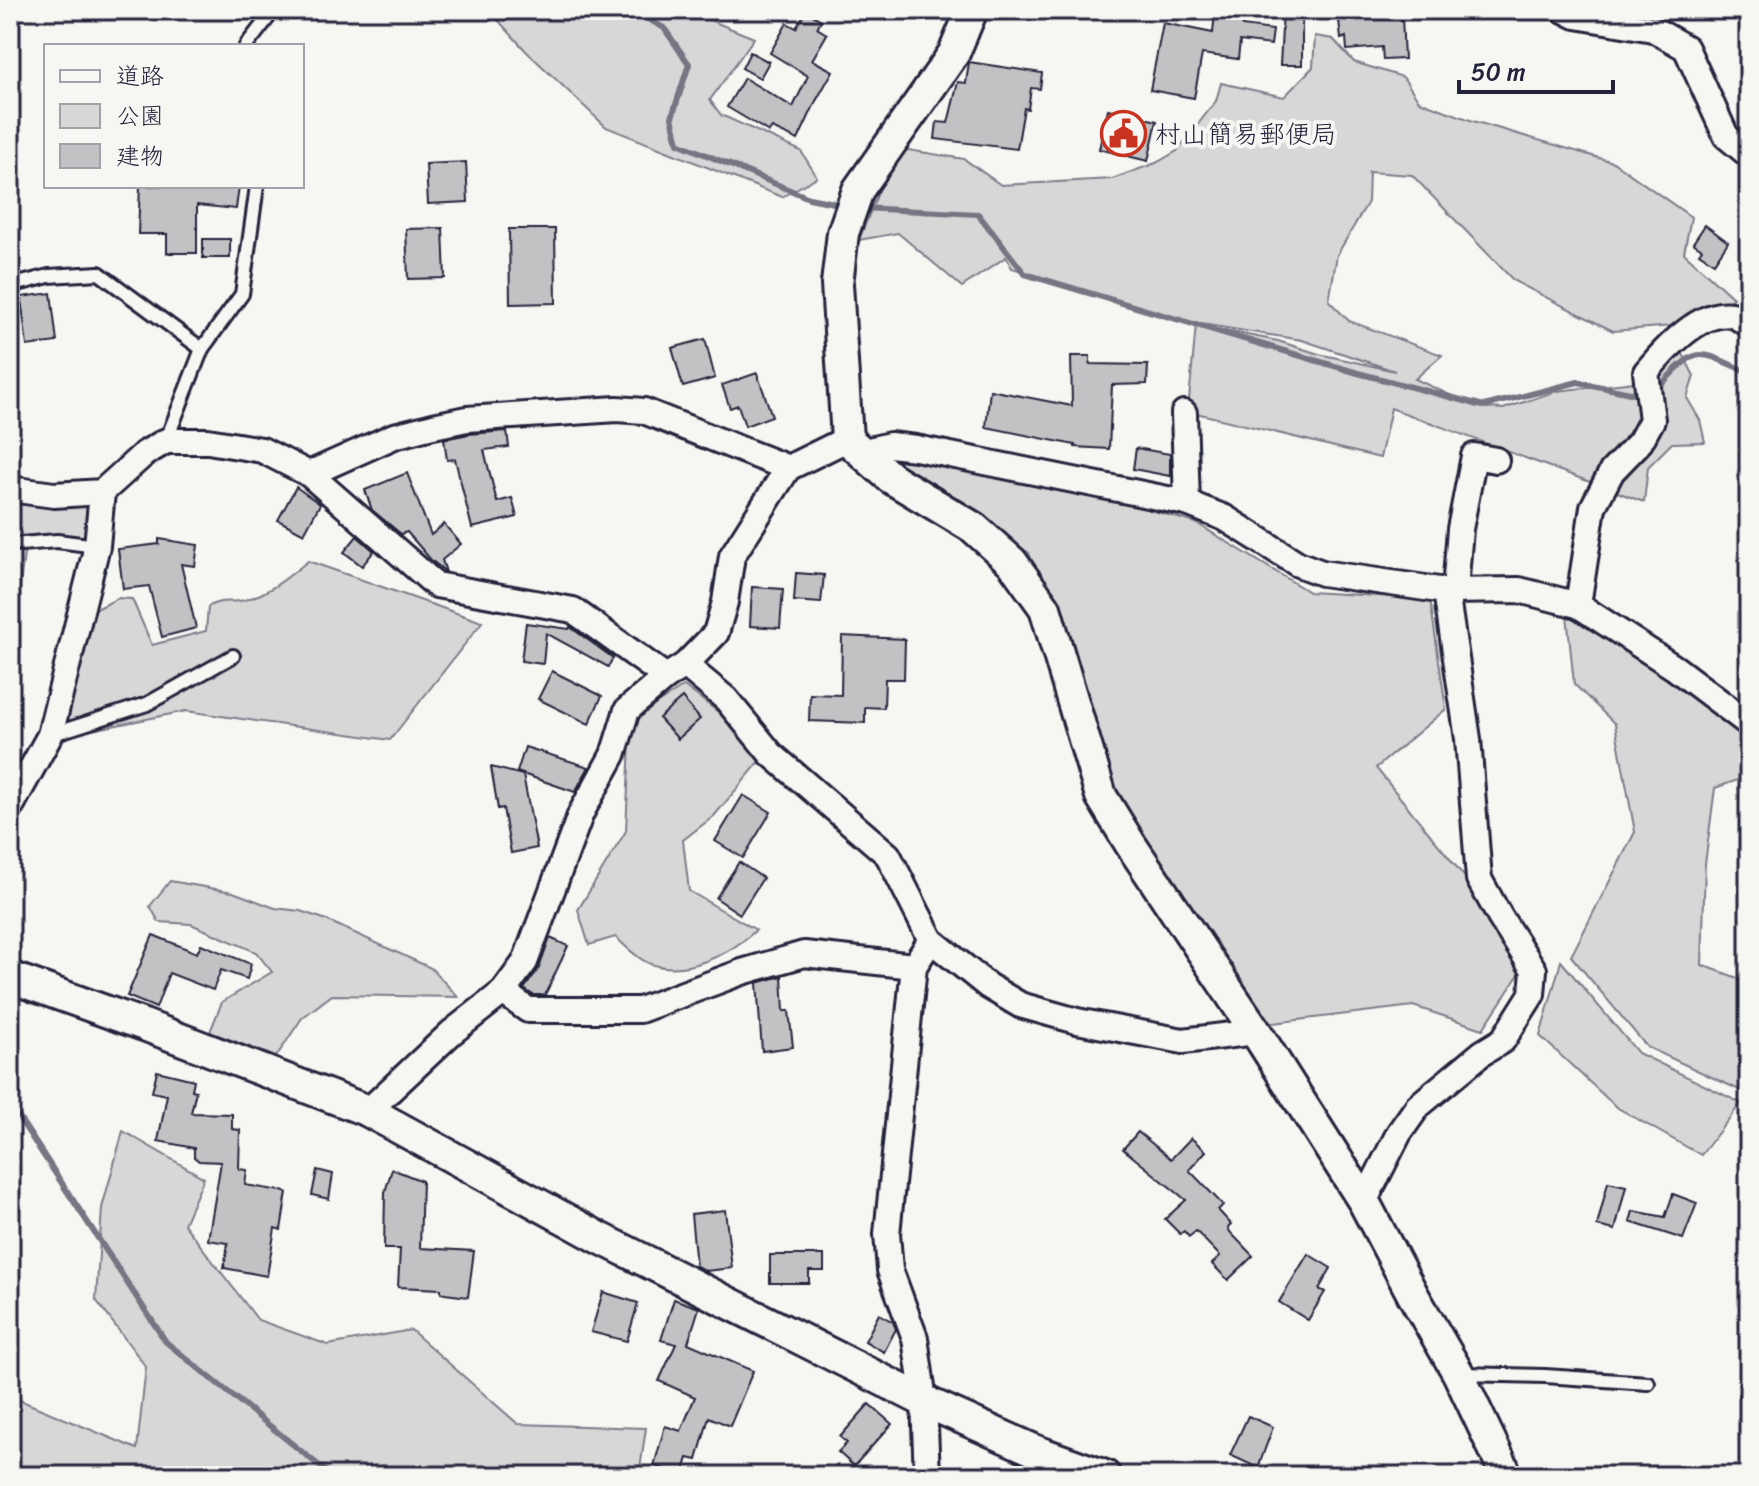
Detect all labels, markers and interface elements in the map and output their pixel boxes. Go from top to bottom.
legend [44,44,304,188]
scale bar [1459,44,1613,94]
text: 50 m [1471,51,1526,93]
text: 道路 [116,55,164,97]
text: 公園 [116,95,164,137]
public building icon: 村山簡易郵便局 [1100,110,1148,158]
place label: 村山簡易郵便局 [1155,111,1337,157]
text: 建物 [116,135,164,177]

